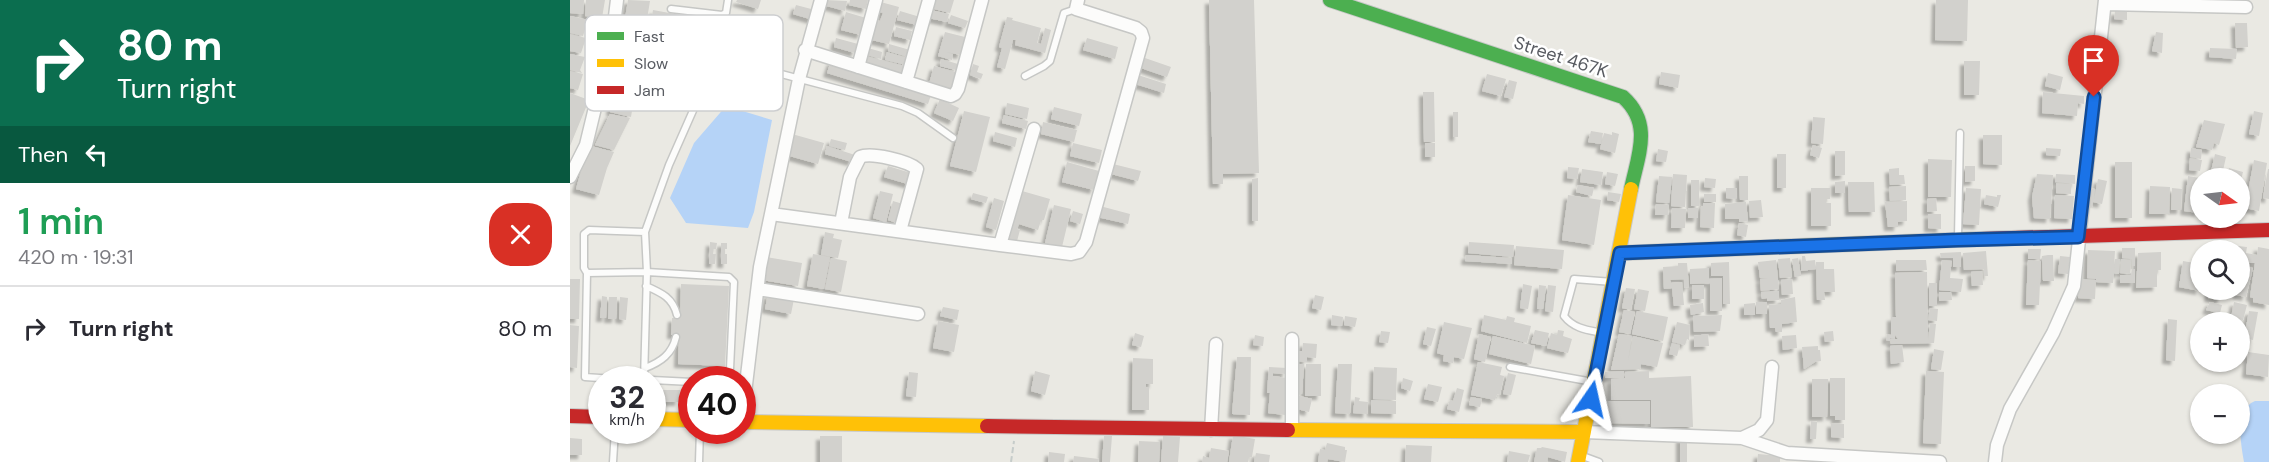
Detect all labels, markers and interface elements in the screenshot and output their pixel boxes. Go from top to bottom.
legend [585,15,783,111]
text: 80 m [117,18,223,73]
icon: right [18,24,96,102]
text: Fast [634,26,665,47]
street label: Street 467K [1511,30,1612,84]
pin [2068,35,2119,97]
icon: arrive [2077,44,2110,77]
text: Slow [634,53,668,74]
text: Turn right [117,71,237,106]
text: Jam [634,80,665,101]
icon: left [80,138,113,171]
text: Then [18,140,68,169]
north arrow [2190,168,2250,228]
map controls [2190,168,2250,444]
text: 1 min [18,198,104,245]
button: close [489,203,552,266]
button: search [2190,240,2250,300]
text: 420 m · 19:31 [18,244,133,270]
icon: right [18,312,51,345]
button: + [2190,312,2250,372]
text: Turn right [69,314,174,343]
text: 80 m [498,314,552,343]
speed limit sign: 40 [678,366,756,444]
position arrow [1559,367,1623,431]
text: 32 [609,378,645,417]
button: − [2190,384,2250,444]
text: km/h [609,410,645,430]

